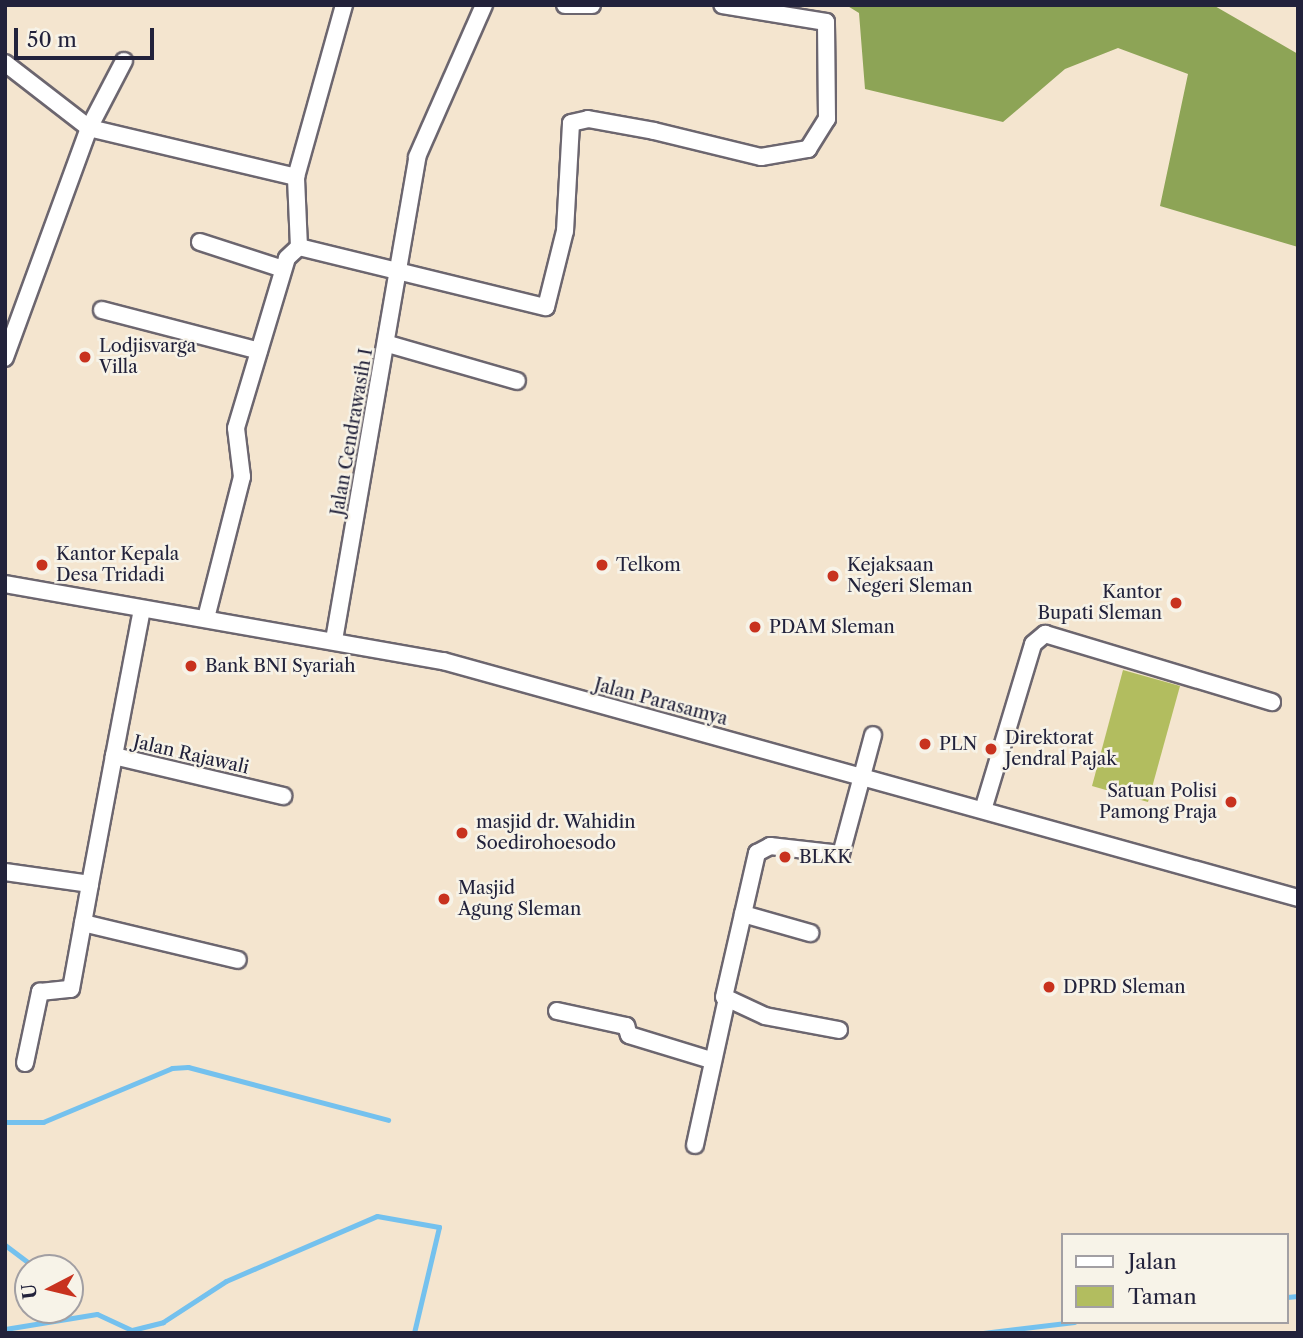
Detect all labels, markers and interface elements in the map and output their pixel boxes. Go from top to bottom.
scale bar [18,14,158,58]
text: 50 m [27,27,77,52]
place label: Lodjisvarga Villa [99,336,196,378]
street label: Jalan Cendrawasih I [327,347,377,517]
marker: Lodjisvarga Villa [77,349,93,365]
place label: Kantor Kepala Desa Tridadi [56,544,180,586]
place label: Telkom [616,554,681,576]
place label: Kejaksaan Negeri Sleman [847,555,973,598]
marker: Kantor Kepala Desa Tridadi [34,557,50,573]
marker: Telkom [594,557,610,573]
marker: Kejaksaan Negeri Sleman [825,568,841,584]
place label: Kantor Bupati Sleman [1037,582,1162,624]
marker: Kantor Bupati Sleman [1168,595,1184,611]
place label: PDAM Sleman [769,616,895,638]
marker: PDAM Sleman [747,619,763,635]
place label: Bank BNI Syariah [205,655,356,677]
marker: Bank BNI Syariah [183,658,199,674]
street label: Jalan Parasamya [592,674,730,730]
place label: Direktorat Jendral Pajak [1005,728,1117,770]
street label: Jalan Rajawali [131,731,251,779]
place label: PLN [939,733,977,755]
marker: PLN [917,736,933,752]
marker: Direktorat Jendral Pajak [983,741,999,757]
place label: Satuan Polisi Pamong Praja [1099,781,1217,824]
marker: Satuan Polisi Pamong Praja [1223,794,1239,810]
place label: masjid dr. Wahidin Soedirohoesodo [476,812,636,854]
marker: masjid dr. Wahidin Soedirohoesodo [454,825,470,841]
place label: BLKK [799,846,851,868]
marker: BLKK [777,849,793,865]
place label: Masjid Agung Sleman [458,878,581,920]
marker: Masjid Agung Sleman [436,891,452,907]
place label: DPRD Sleman [1063,976,1185,998]
marker: DPRD Sleman [1041,979,1057,995]
legend [1062,1233,1289,1324]
text: Jalan [1128,1249,1177,1274]
north arrow [14,1254,84,1324]
text: U [17,1282,42,1300]
text: Taman [1128,1284,1197,1309]

